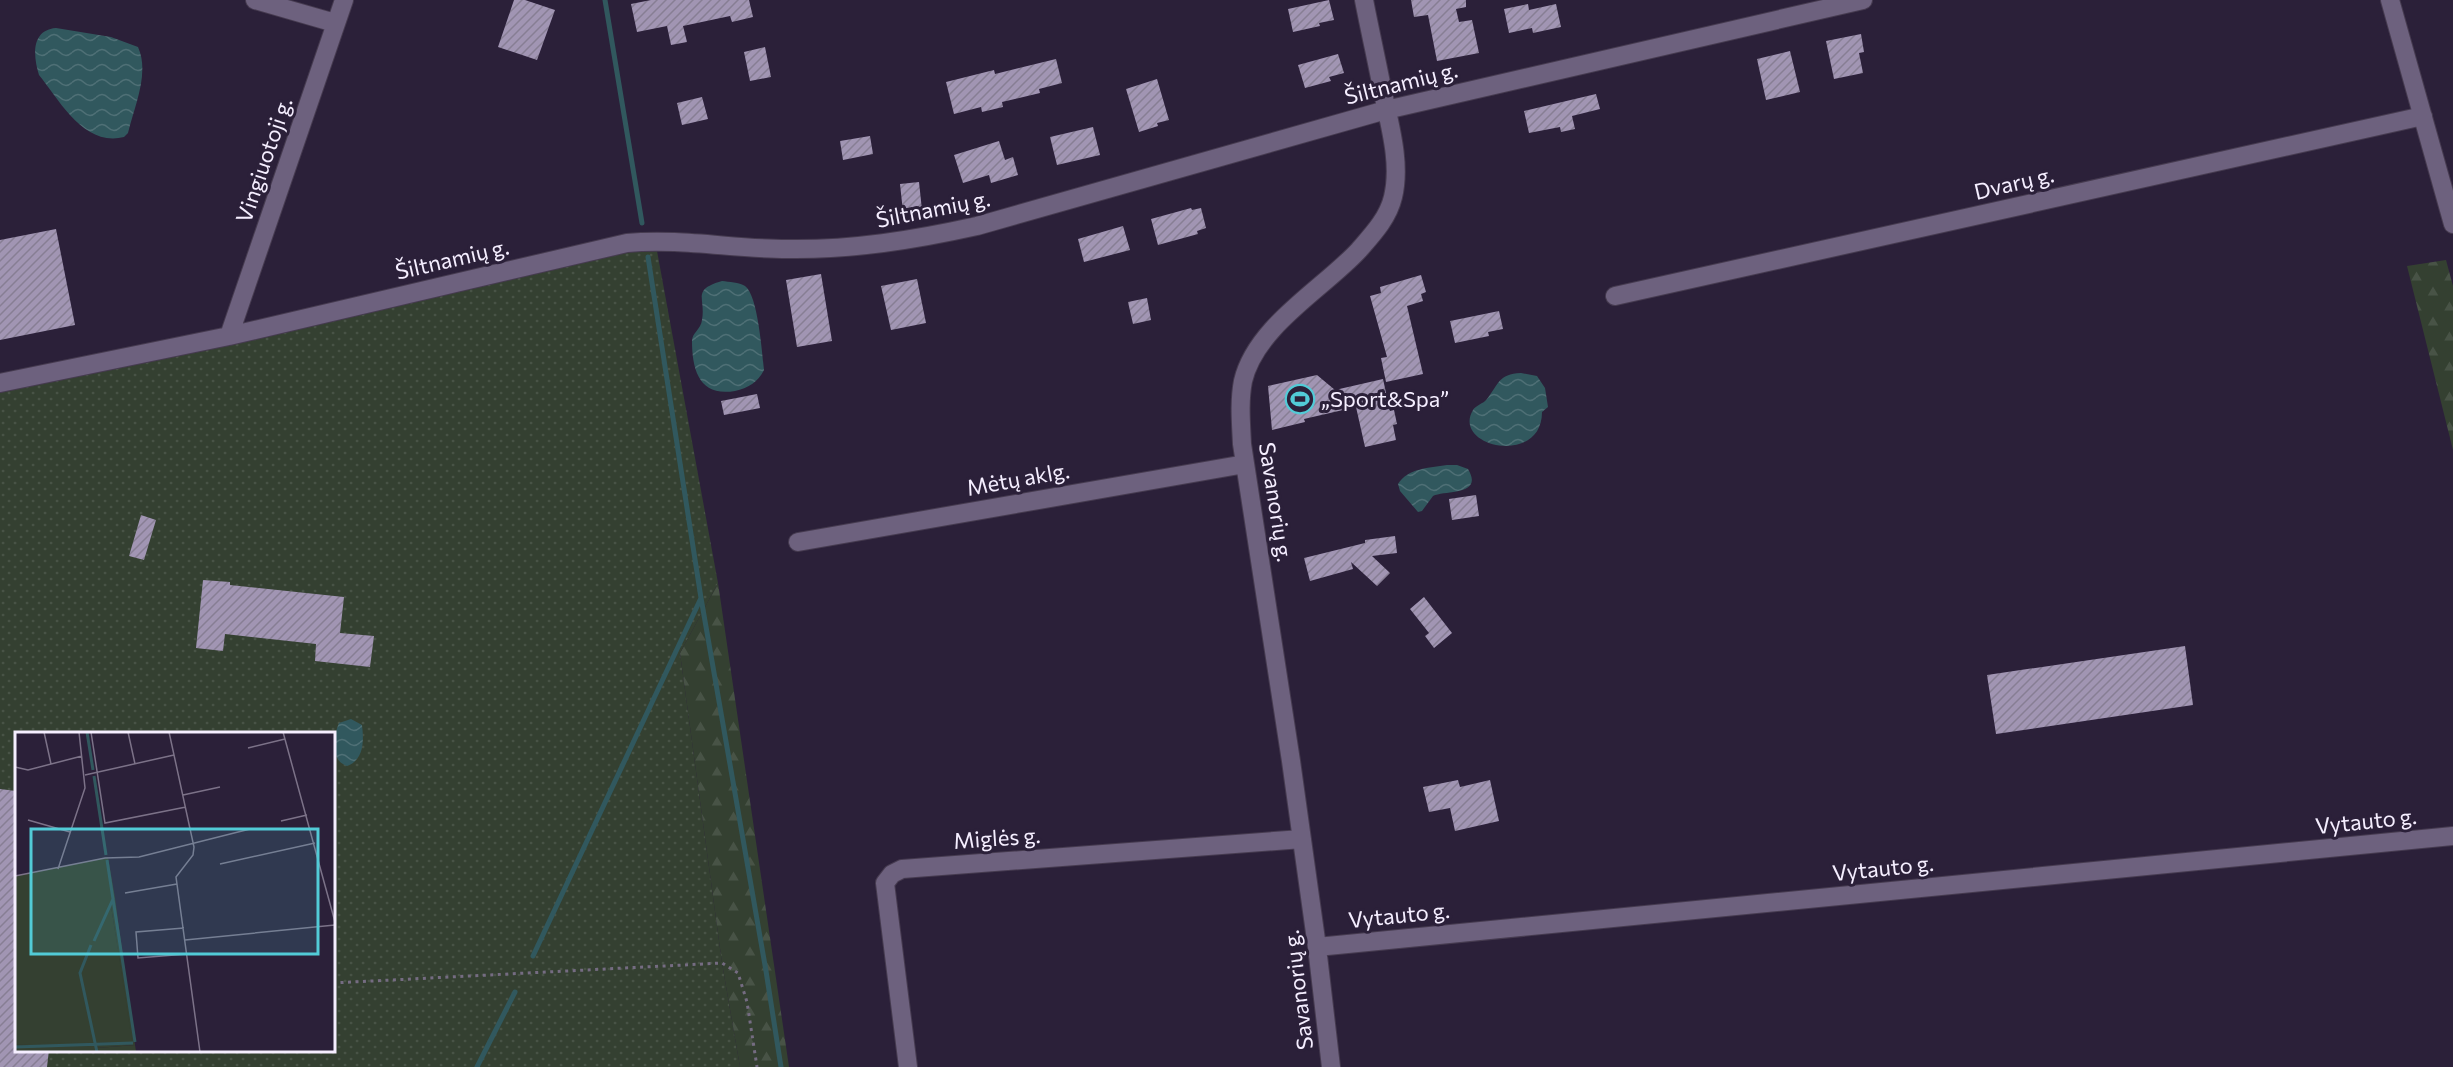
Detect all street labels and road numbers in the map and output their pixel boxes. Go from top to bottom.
street label: Šiltnamių g. [1341,55,1460,110]
street label: Vingiuotoji g. [229,94,298,226]
street label: Dvarų g. [1971,160,2056,205]
street label: Šiltnamių g. [874,184,992,233]
street label: Šiltnamių g. [392,232,511,285]
street label: Savanorių g. [1254,440,1299,564]
street label: Mėtų aklg. [964,456,1072,501]
street label: Vytauto g. [2314,802,2418,839]
street label: Miglės g. [953,821,1041,854]
street label: Vytauto g. [1831,849,1935,886]
street label: Vytauto g. [1347,896,1451,933]
street label: Savanorių g. [1277,929,1318,1052]

